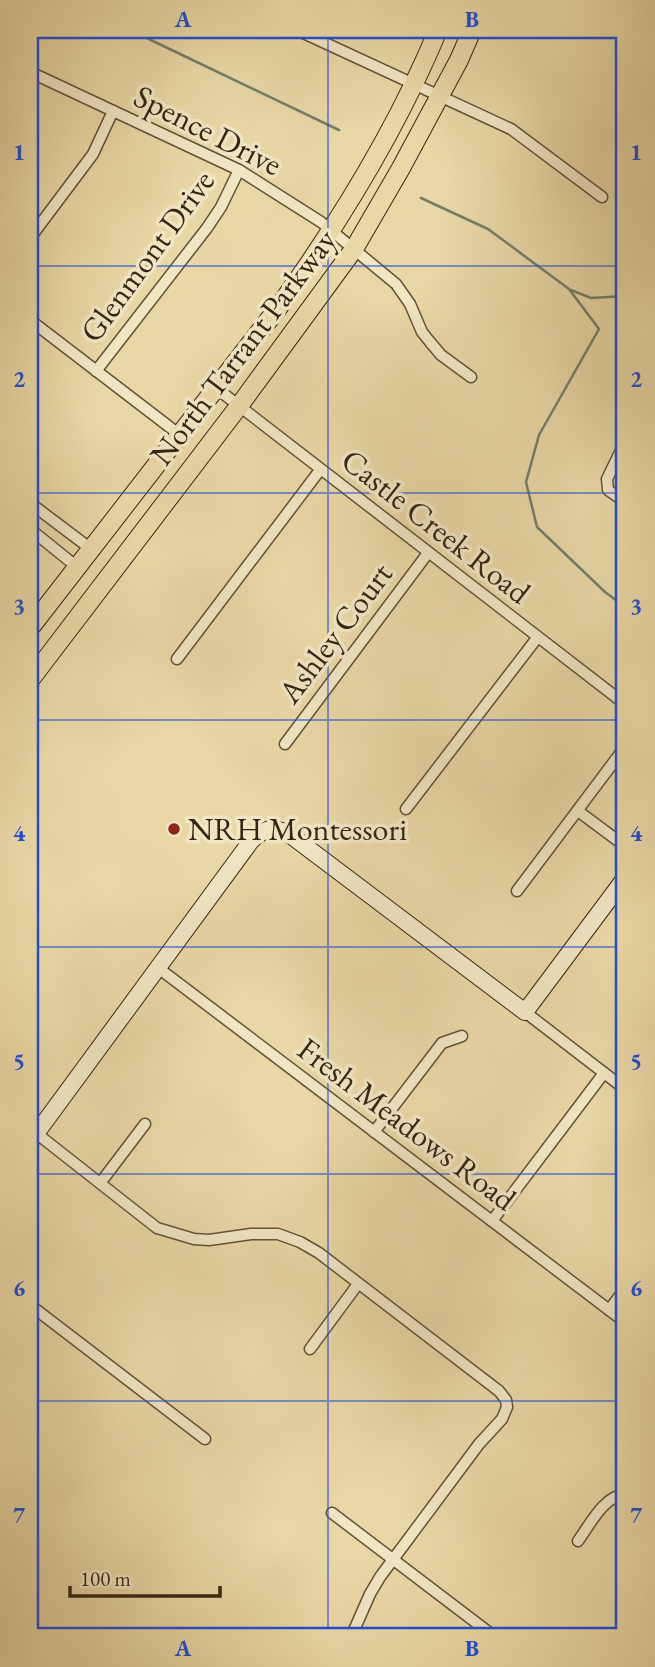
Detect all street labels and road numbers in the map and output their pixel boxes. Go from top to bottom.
street label: Spence Drive [127,75,289,185]
street label: Glenmont Drive [70,162,224,350]
street label: North Tarrant Parkway [140,220,346,474]
street label: Castle Creek Road [333,439,540,613]
street label: Ashley Court [268,554,402,713]
street label: Fresh Meadows Road [289,1028,525,1221]

